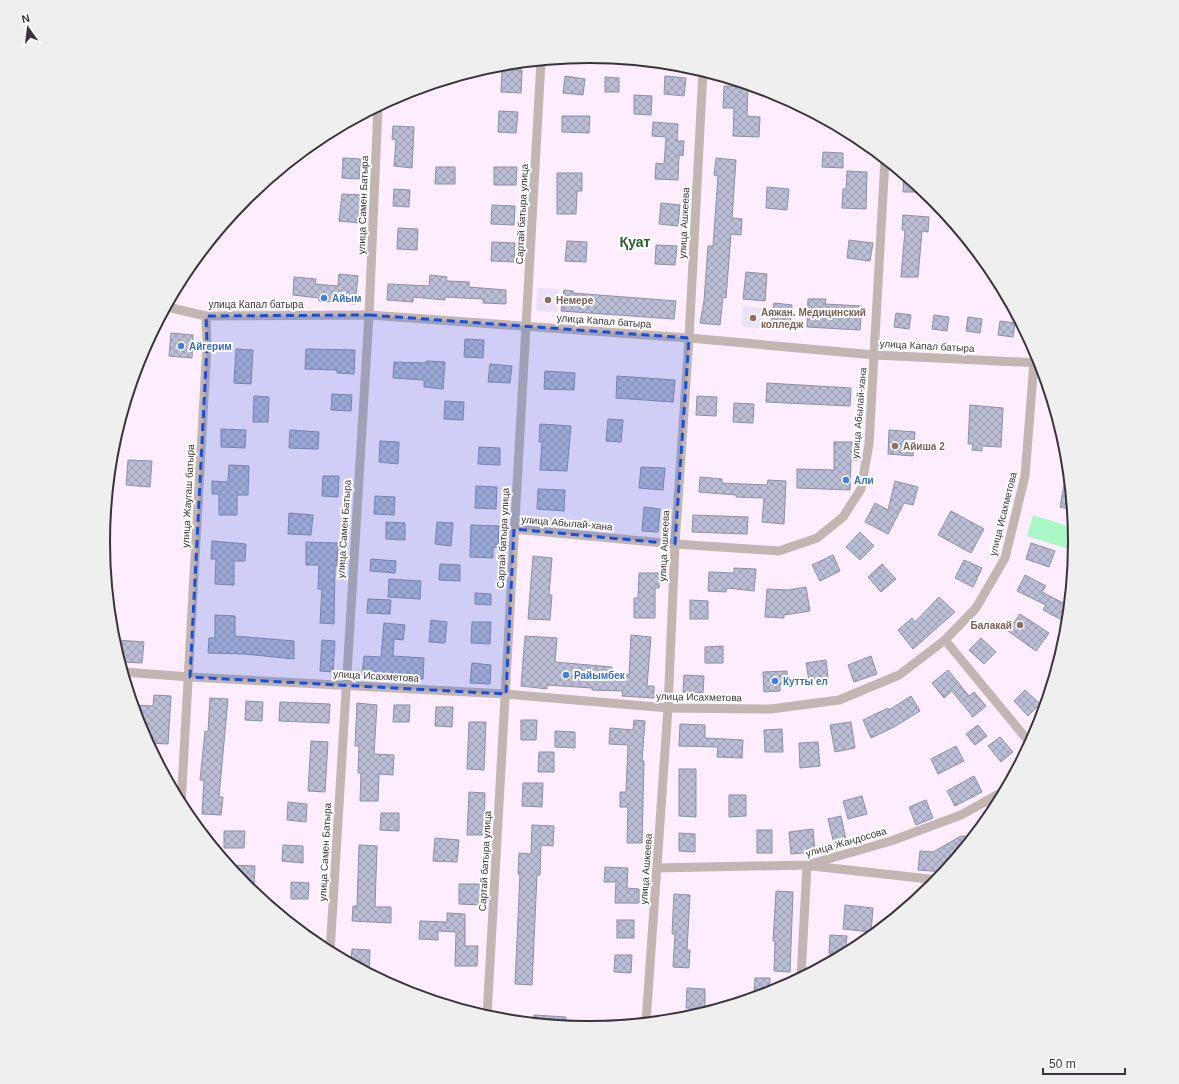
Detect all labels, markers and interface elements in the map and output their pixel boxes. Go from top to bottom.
north arrow [8,8,48,48]
text: N [20,12,31,25]
street label: улица Самен Батыра [356,155,370,255]
street label: Сартай батыра улица [514,163,530,265]
street label: улица Ашкеева [677,187,691,259]
district label: Қуат [620,234,651,250]
marker: Айым [319,293,329,303]
place label: Айым [332,293,361,304]
marker: Немере [543,295,553,305]
place label: Немере [556,295,594,306]
street label: улица Капал батыра [209,299,304,310]
place label: Аяжан. Медицинский колледж [761,307,866,330]
street label: улица Капал батыра [556,312,652,330]
marker: Аяжан. Медицинский колледж [748,313,758,323]
street label: улица Капал батыра [879,338,975,354]
marker: Айгерим [176,341,186,351]
place label: Айгерим [189,341,232,352]
street label: улица Абылай-хана [850,366,869,459]
marker: Айиша 2 [890,441,900,451]
place label: Айиша 2 [903,441,945,452]
street label: улица Жаугаш батыра [180,444,196,548]
street label: улица Исахметова [987,471,1019,557]
marker: Али [841,475,851,485]
place label: Али [854,475,874,486]
street label: улица Самен Батыра [335,479,353,579]
street label: Сартай батыра улица [495,487,511,589]
street label: улица Ашкеева [657,510,671,582]
street label: улица Абылай-хана [521,514,614,533]
place label: Балакай [971,620,1012,631]
marker: Балакай [1015,620,1025,630]
street label: улица Исахметова [333,668,420,684]
marker: Райымбек [561,670,571,680]
place label: Райымбек [574,670,626,681]
marker: Кутты ел [770,676,780,686]
place label: Кутты ел [783,676,828,687]
street label: улица Исахметова [656,691,742,703]
street label: улица Самен Батыра [317,802,333,902]
street label: Сартай батыра улица [477,810,493,912]
street label: улица Жандосова [804,825,888,859]
street label: улица Ашкеева [638,833,654,905]
scale bar [1043,1050,1125,1076]
text: 50 m [1049,1057,1076,1071]

